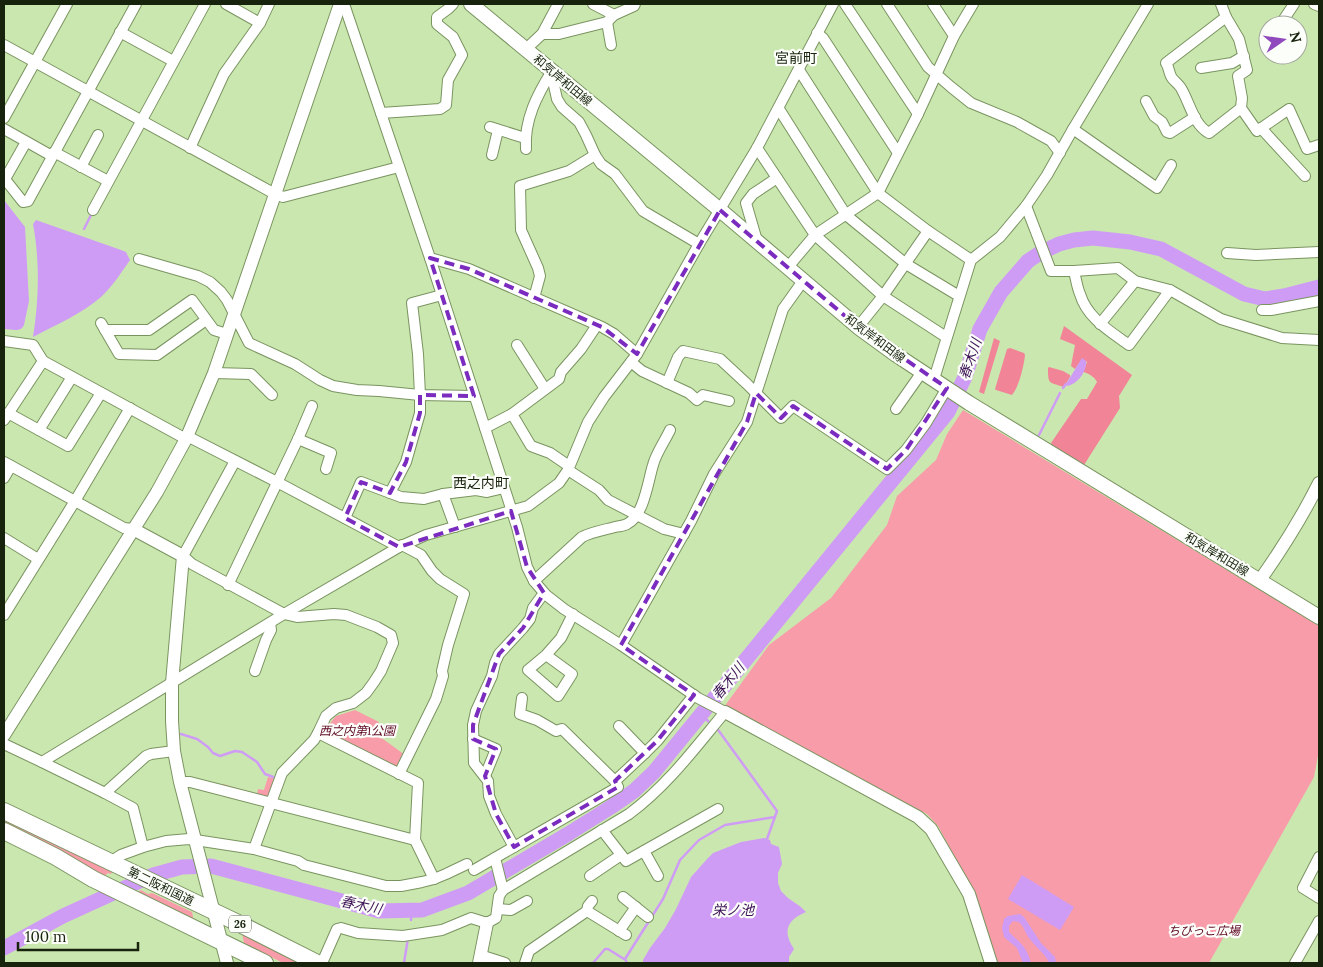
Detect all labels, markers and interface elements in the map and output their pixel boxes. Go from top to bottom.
north arrow [1258,15,1308,65]
text: N [1286,30,1306,45]
district label: 宮前町 [775,49,817,67]
street label: 和気岸和田線 [531,51,595,109]
street label: 和気岸和田線 [842,310,908,366]
water label: 春木川 [955,334,986,382]
district label: 西之内町 [453,474,509,492]
street label: 和気岸和田線 [1182,529,1252,579]
water label: 春木川 [708,657,749,703]
park label: 西之内第1公園 [319,723,397,738]
street label: 第二阪和国道 [125,863,197,909]
water label: 春木川 [339,892,385,919]
water label: 栄ノ池 [712,901,756,919]
road number: 26 [229,916,251,932]
scale bar [18,920,138,952]
park label: ちびっこ広場 [1168,923,1242,938]
text: 100 m [25,927,66,946]

